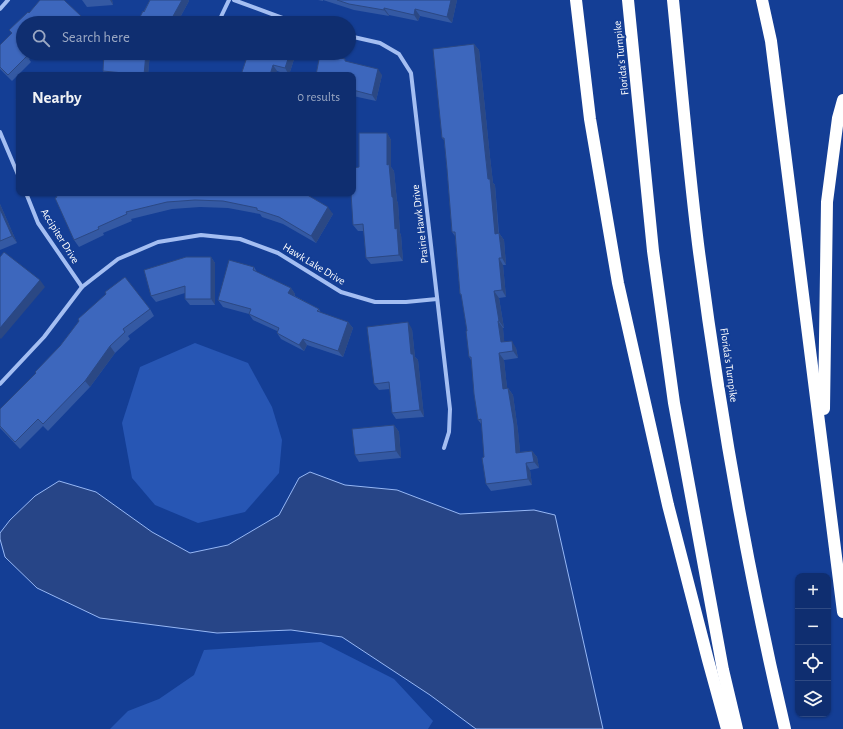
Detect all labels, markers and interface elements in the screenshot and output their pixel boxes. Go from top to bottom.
search box [16,16,356,60]
street label: Florida's Turnpike [612,20,630,96]
icon: search [30,27,52,49]
text: Search here [62,30,130,45]
text: Nearby [32,89,82,106]
text: 0 results [297,91,340,104]
street label: Prairie Hawk Drive [410,184,430,264]
street label: Accipiter Drive [39,207,81,265]
street label: Hawk Lake Drive [281,241,347,287]
street label: Florida's Turnpike [718,327,740,403]
map controls [795,573,831,717]
button: + [795,573,831,609]
button: − [795,609,831,645]
button: locate [795,645,831,681]
button: layers [795,681,831,717]

